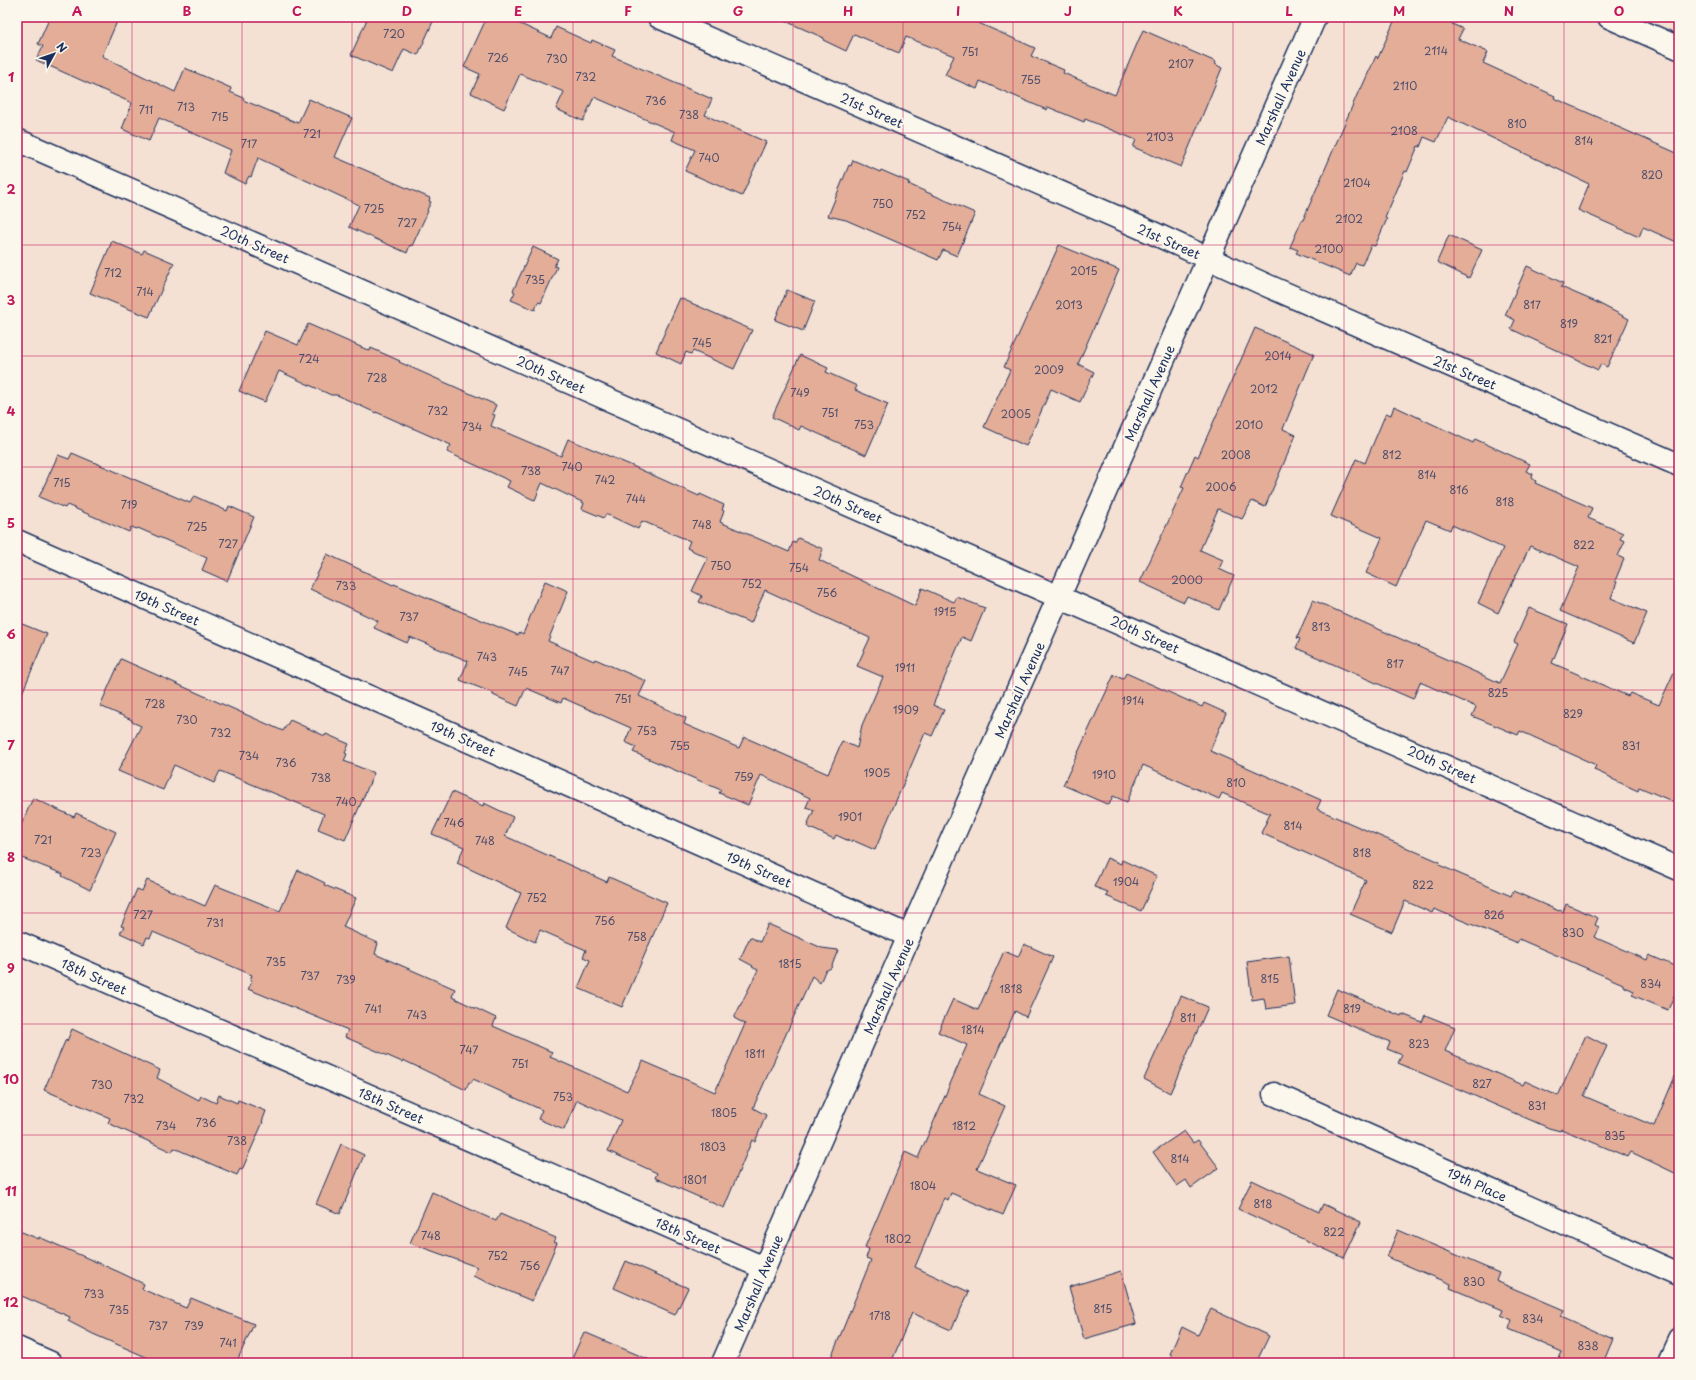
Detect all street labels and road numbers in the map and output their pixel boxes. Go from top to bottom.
street label: Marshall Avenue [1250,46,1310,148]
street label: 21st Street [837,88,907,132]
street label: 21st Street [1134,219,1204,263]
street label: 20th Street [218,220,292,268]
street label: Marshall Avenue [1119,342,1179,444]
street label: 20th Street [514,350,588,398]
street label: 21st Street [1430,350,1500,394]
street label: 20th Street [811,480,885,528]
street label: 19th Street [131,584,203,630]
street label: 20th Street [1108,610,1182,658]
street label: Marshall Avenue [989,639,1049,741]
street label: 19th Street [427,715,499,761]
street label: 20th Street [1405,740,1479,788]
street label: 19th Street [723,846,795,892]
street label: Marshall Avenue [858,935,918,1037]
street label: 18th Street [58,953,130,999]
street label: 18th Street [355,1082,427,1128]
street label: 19th Place [1444,1162,1510,1206]
street label: 18th Street [652,1212,724,1258]
street label: Marshall Avenue [729,1232,787,1334]

